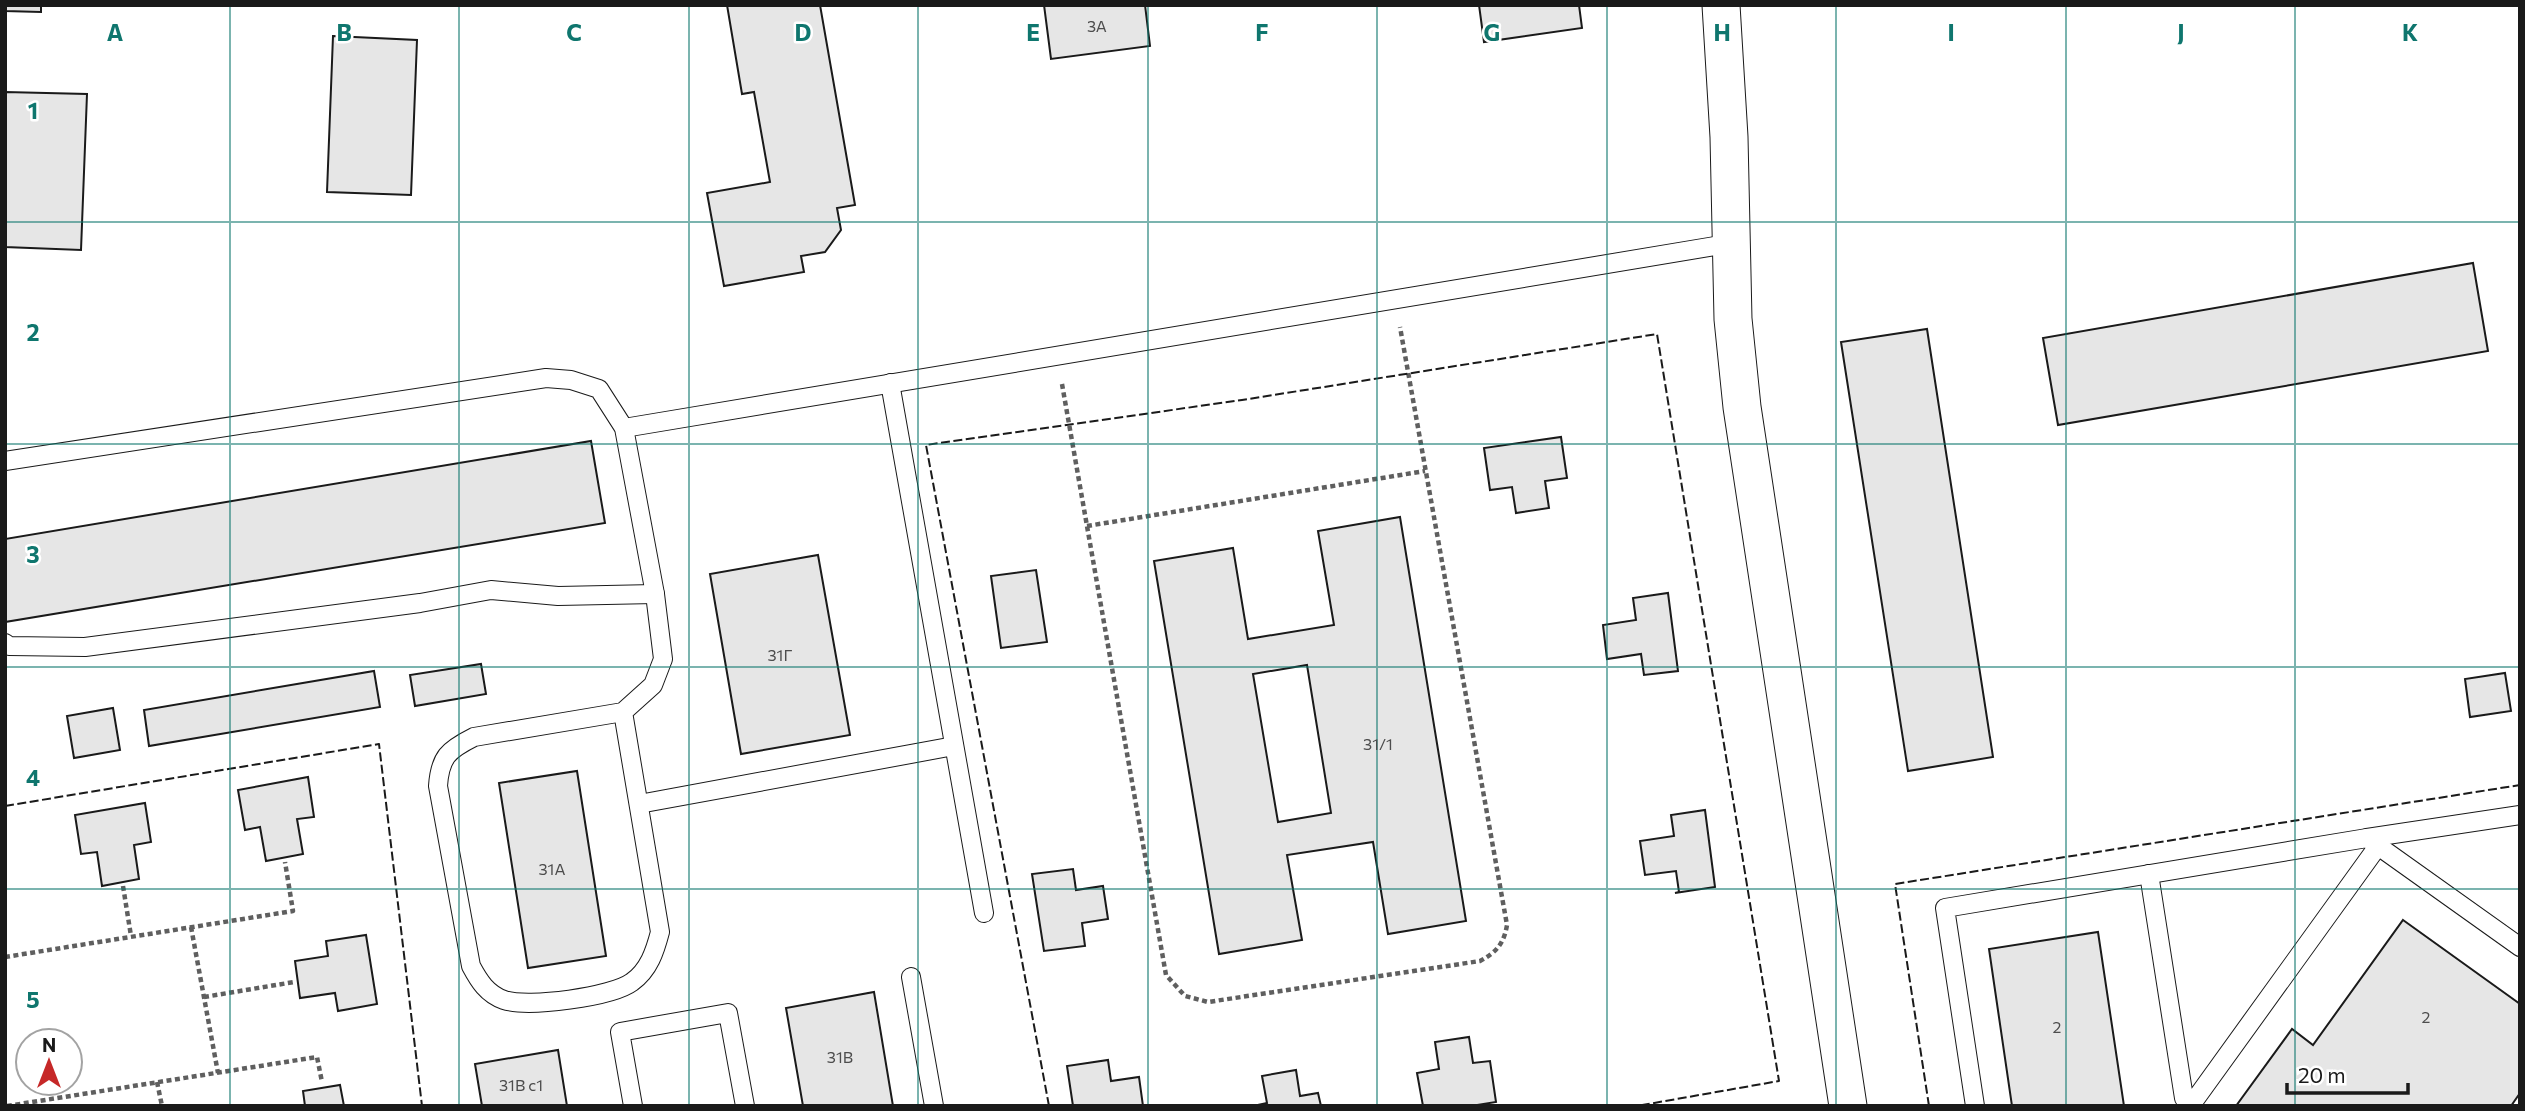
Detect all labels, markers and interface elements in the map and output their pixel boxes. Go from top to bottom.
house number: 3А [1087,16,1107,35]
text: A [107,18,124,46]
text: B [336,18,352,46]
text: C [566,18,582,46]
text: D [795,18,812,46]
text: E [1026,18,1040,46]
text: F [1255,18,1269,46]
text: G [1484,18,1500,46]
text: H [1713,18,1731,46]
text: I [1947,18,1955,46]
text: J [2177,18,2185,46]
text: K [2402,18,2418,46]
text: 1 [28,96,38,124]
text: 2 [26,318,40,346]
text: 3 [26,540,40,568]
house number: 31Г [767,645,793,664]
house number: 31/1 [1363,734,1393,753]
text: 4 [26,763,40,791]
house number: 31А [538,859,566,878]
text: 5 [26,985,40,1013]
house number: 2 [2422,1007,2431,1026]
house number: 2 [2053,1017,2062,1036]
north arrow [14,1027,84,1097]
text: N [42,1033,56,1056]
house number: 31В [827,1047,853,1066]
scale bar [2287,1052,2408,1096]
text: 20 m [2298,1062,2346,1087]
house number: 31В с1 [499,1075,543,1094]

